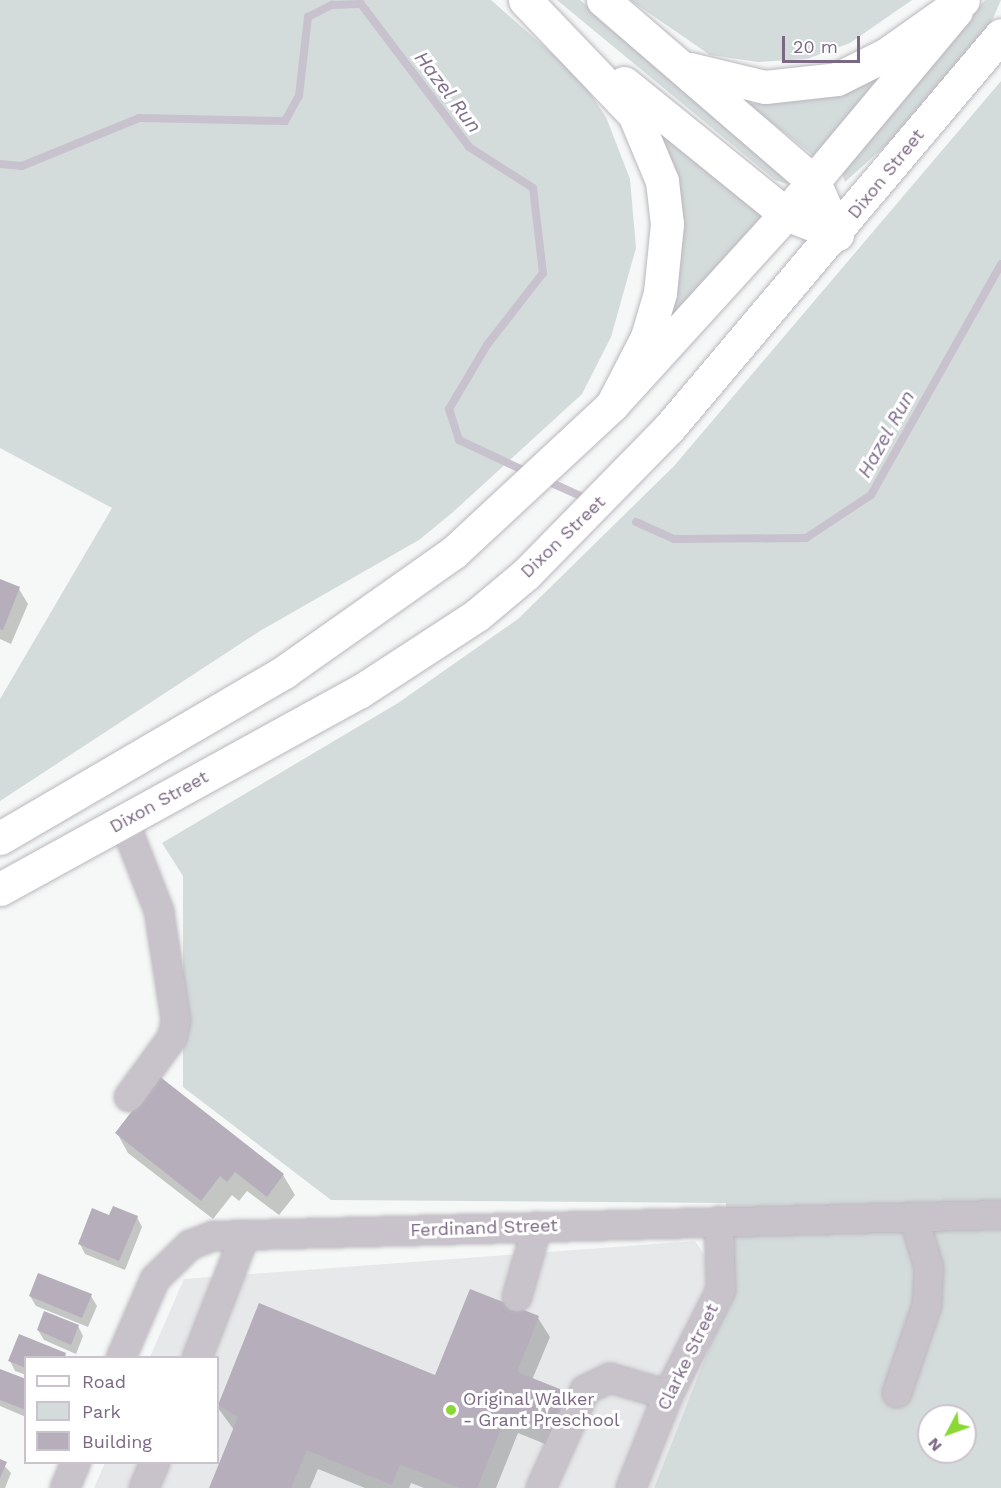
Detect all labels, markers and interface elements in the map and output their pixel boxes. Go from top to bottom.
scale bar [785,24,863,62]
text: 20 m [793,36,838,57]
water label: Hazel Run [409,46,487,138]
street label: Dixon Street [843,125,929,223]
water label: Hazel Run [852,386,920,482]
street label: Dixon Street [516,491,610,583]
street label: Dixon Street [106,766,212,838]
street label: Ferdinand Street [410,1215,558,1241]
street label: Clarke Street [653,1300,723,1414]
legend [24,1356,219,1464]
text: Road [82,1371,126,1392]
place label: Original Walker - Grant Preschool [463,1389,620,1432]
text: Park [82,1401,121,1422]
marker: Original Walker - Grant Preschool [444,1403,458,1417]
north arrow [917,1404,977,1464]
text: Building [82,1431,152,1452]
text: N [923,1434,946,1456]

